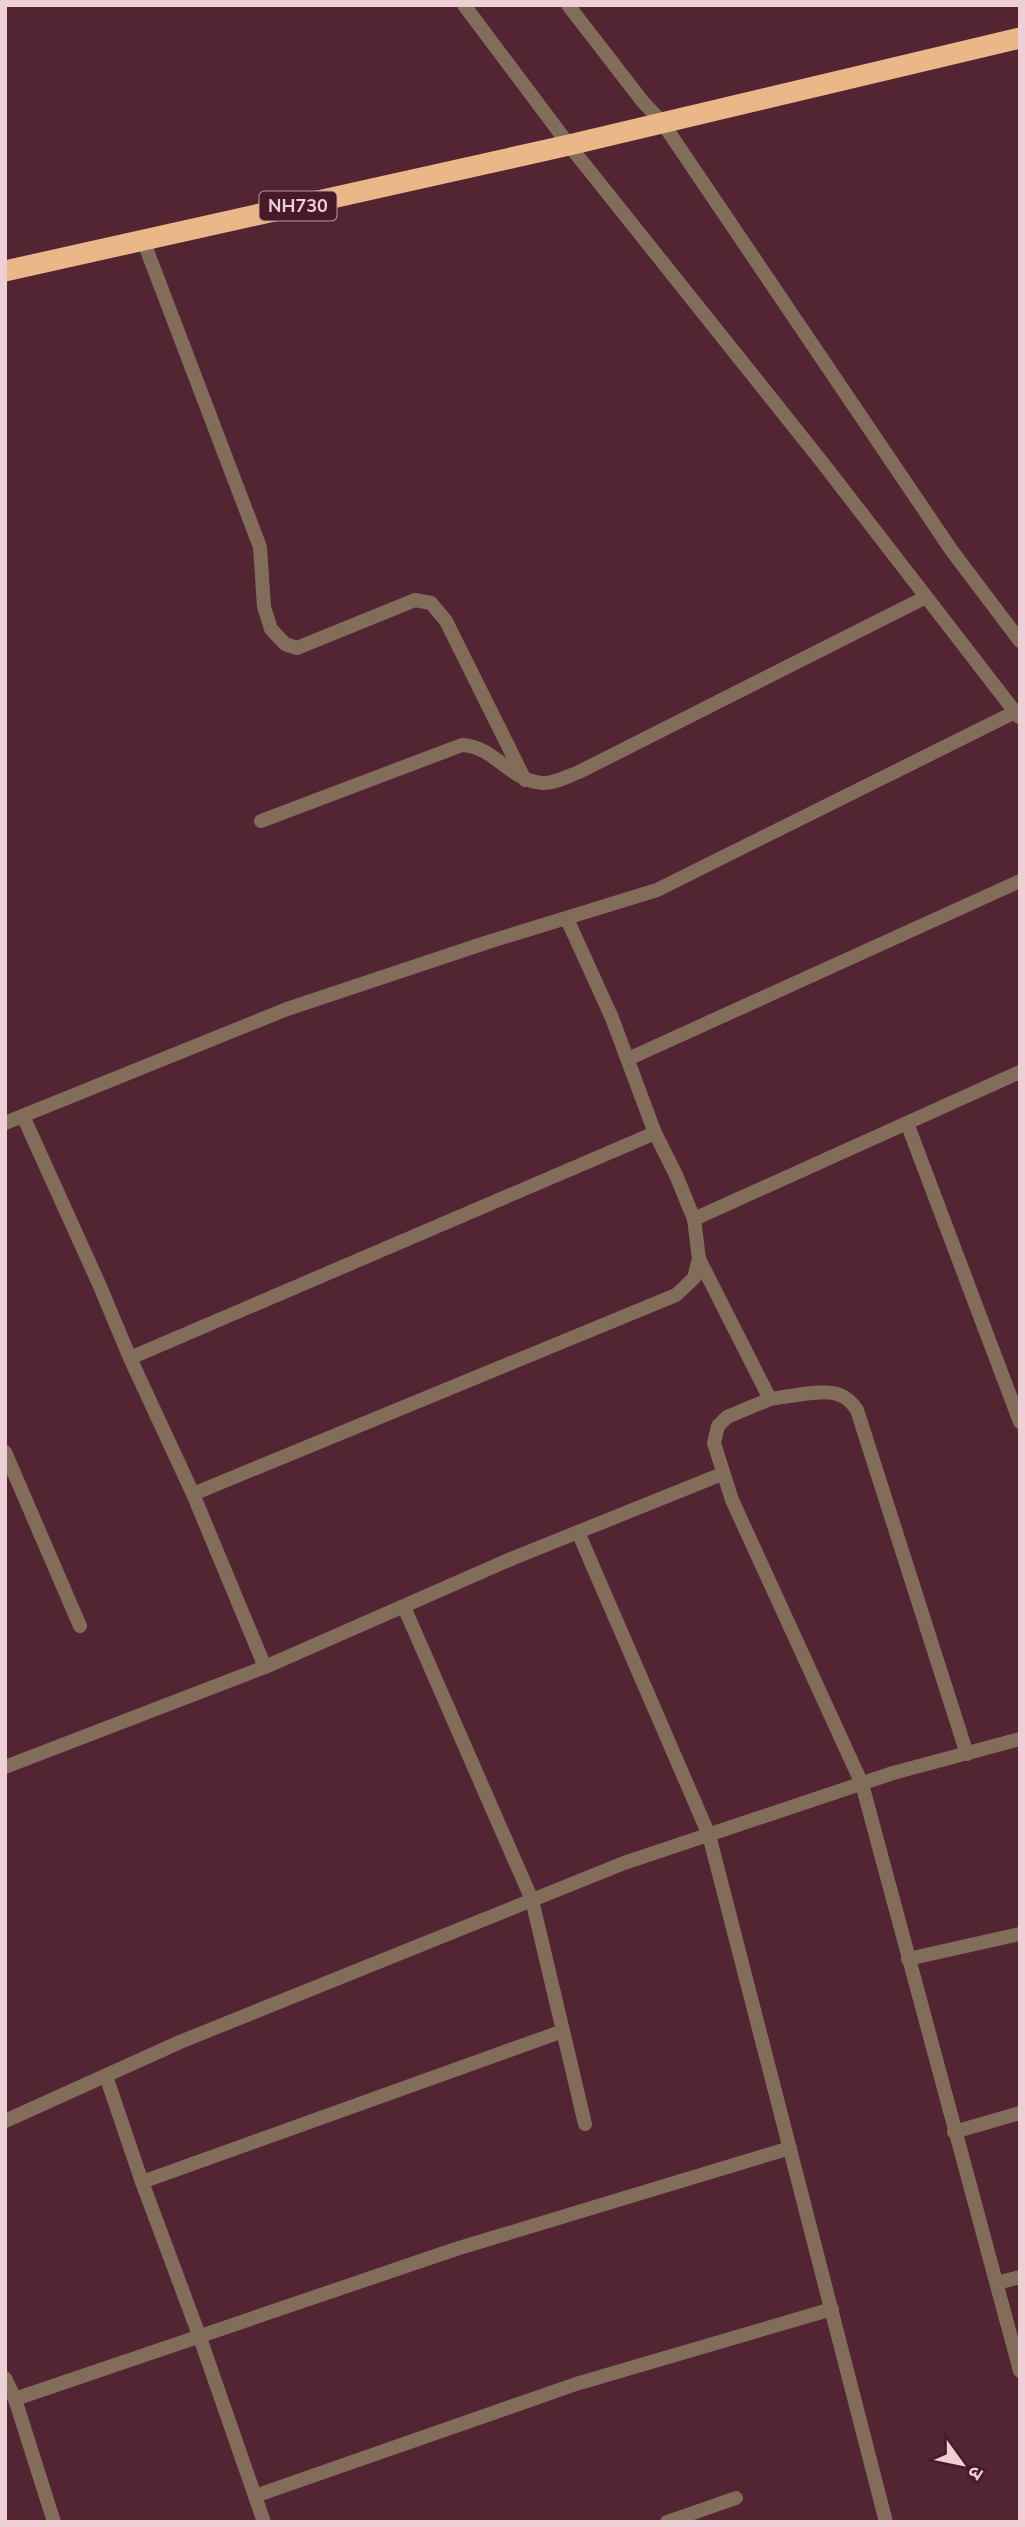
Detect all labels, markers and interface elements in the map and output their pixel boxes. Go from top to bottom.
road number: NH730 [260,191,336,220]
north arrow [927,2429,997,2499]
text: उ [961,2461,989,2485]

